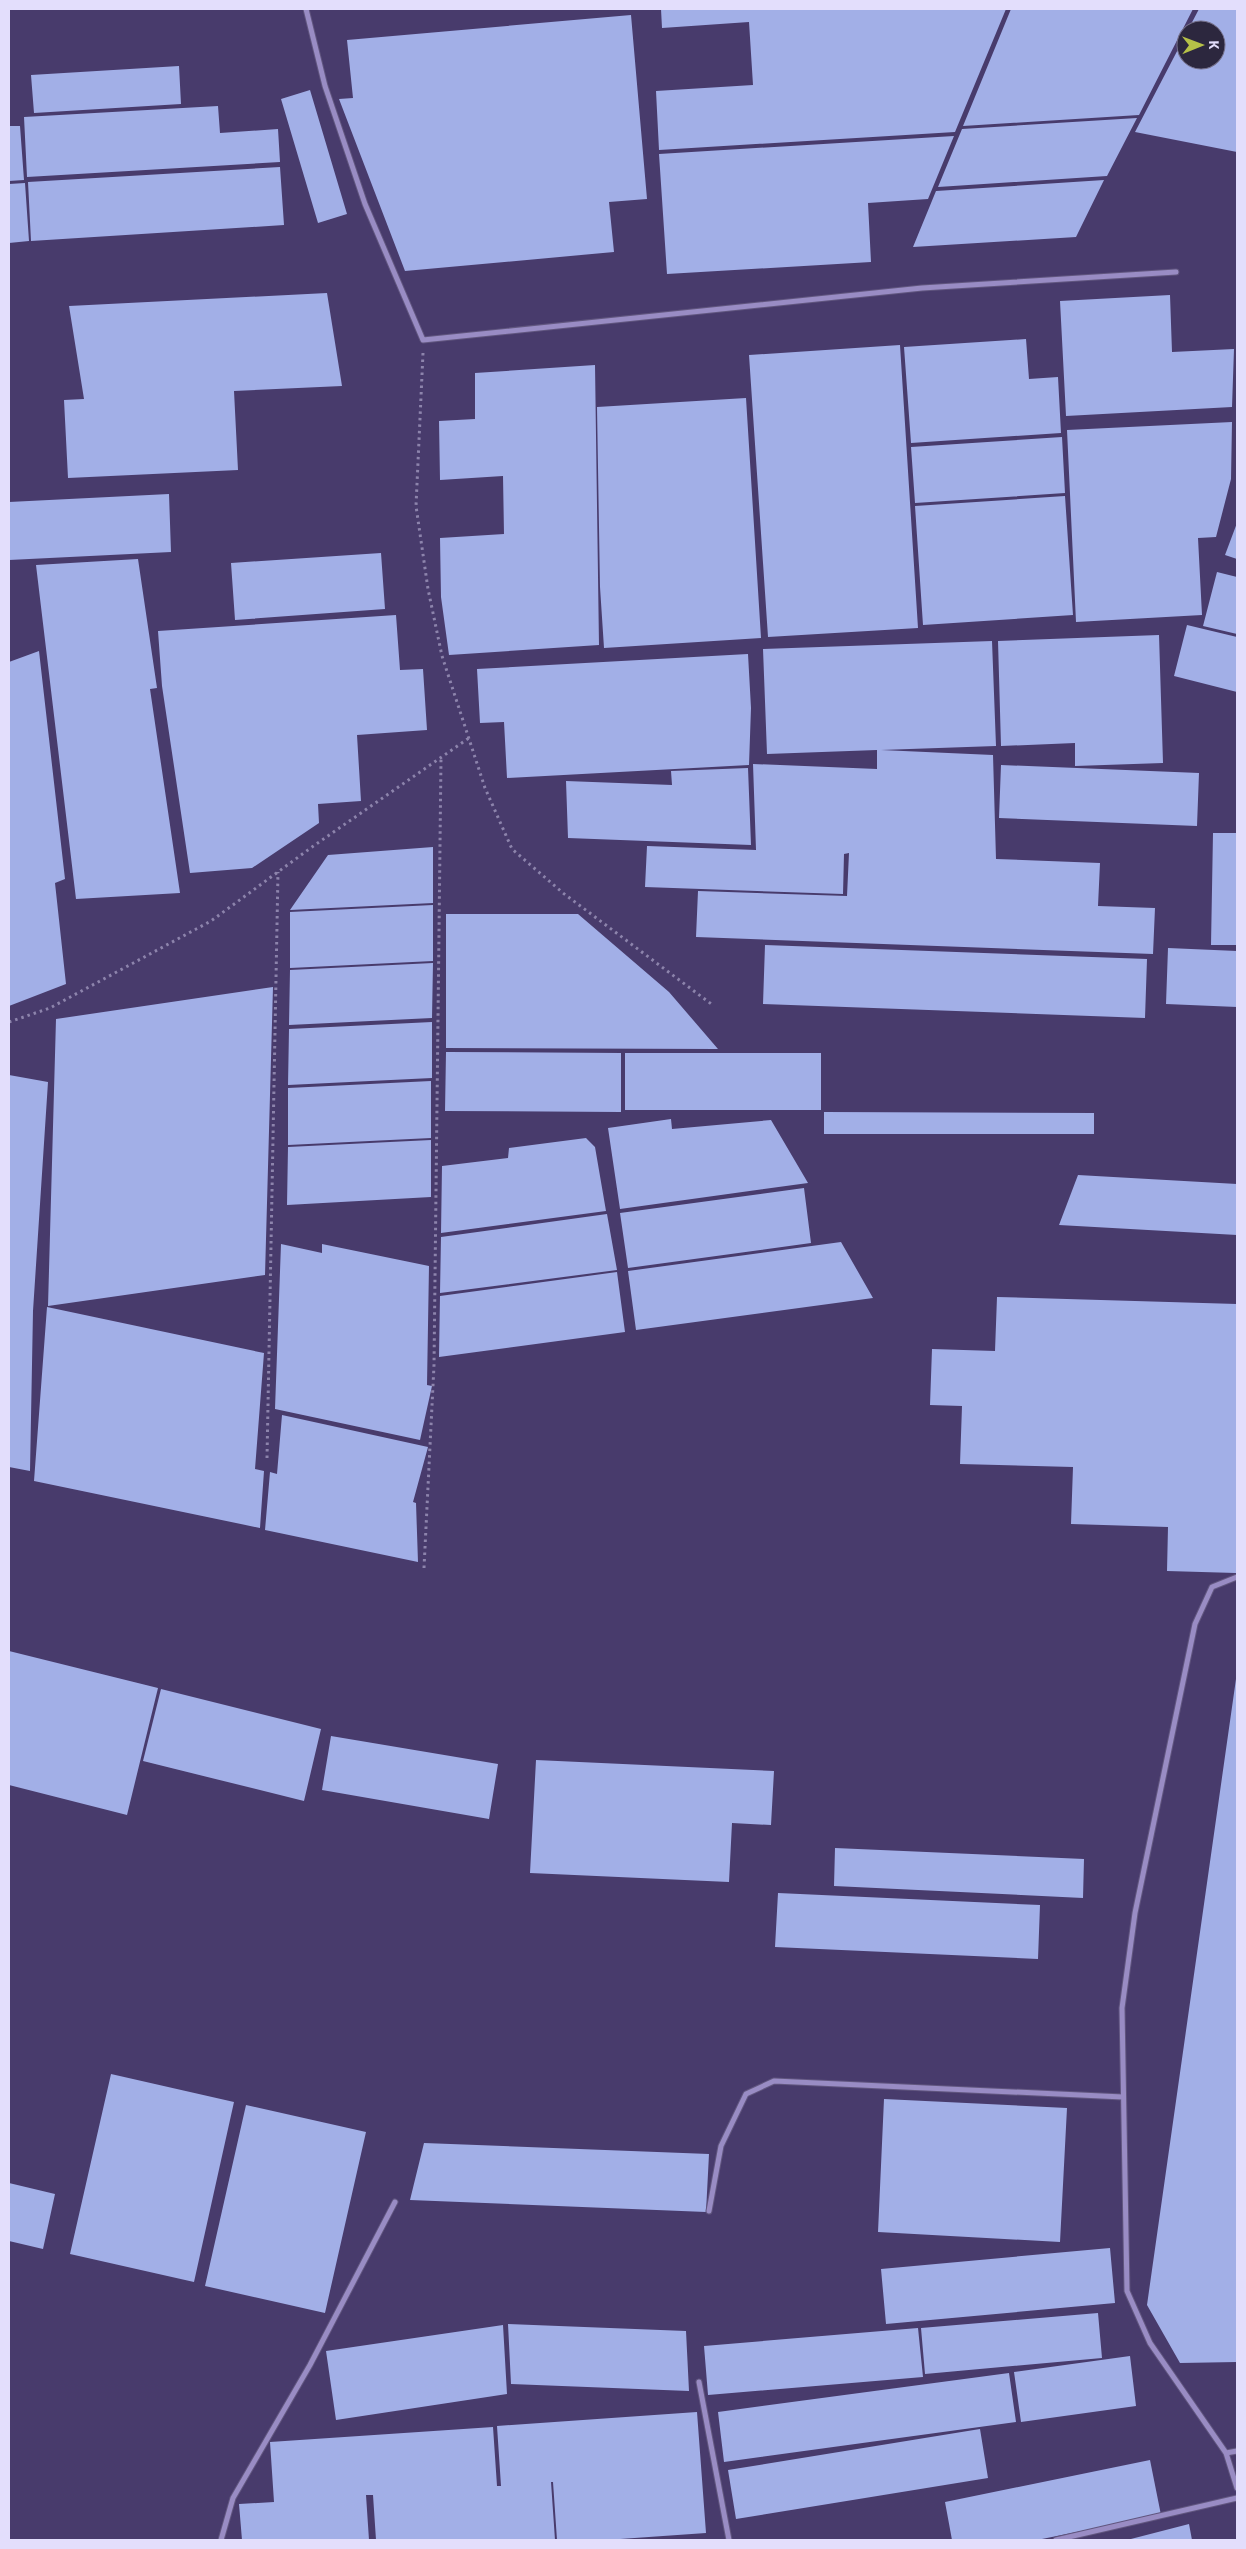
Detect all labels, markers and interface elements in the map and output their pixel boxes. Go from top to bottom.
north arrow [1176,20,1226,70]
text: K [1206,40,1223,49]

